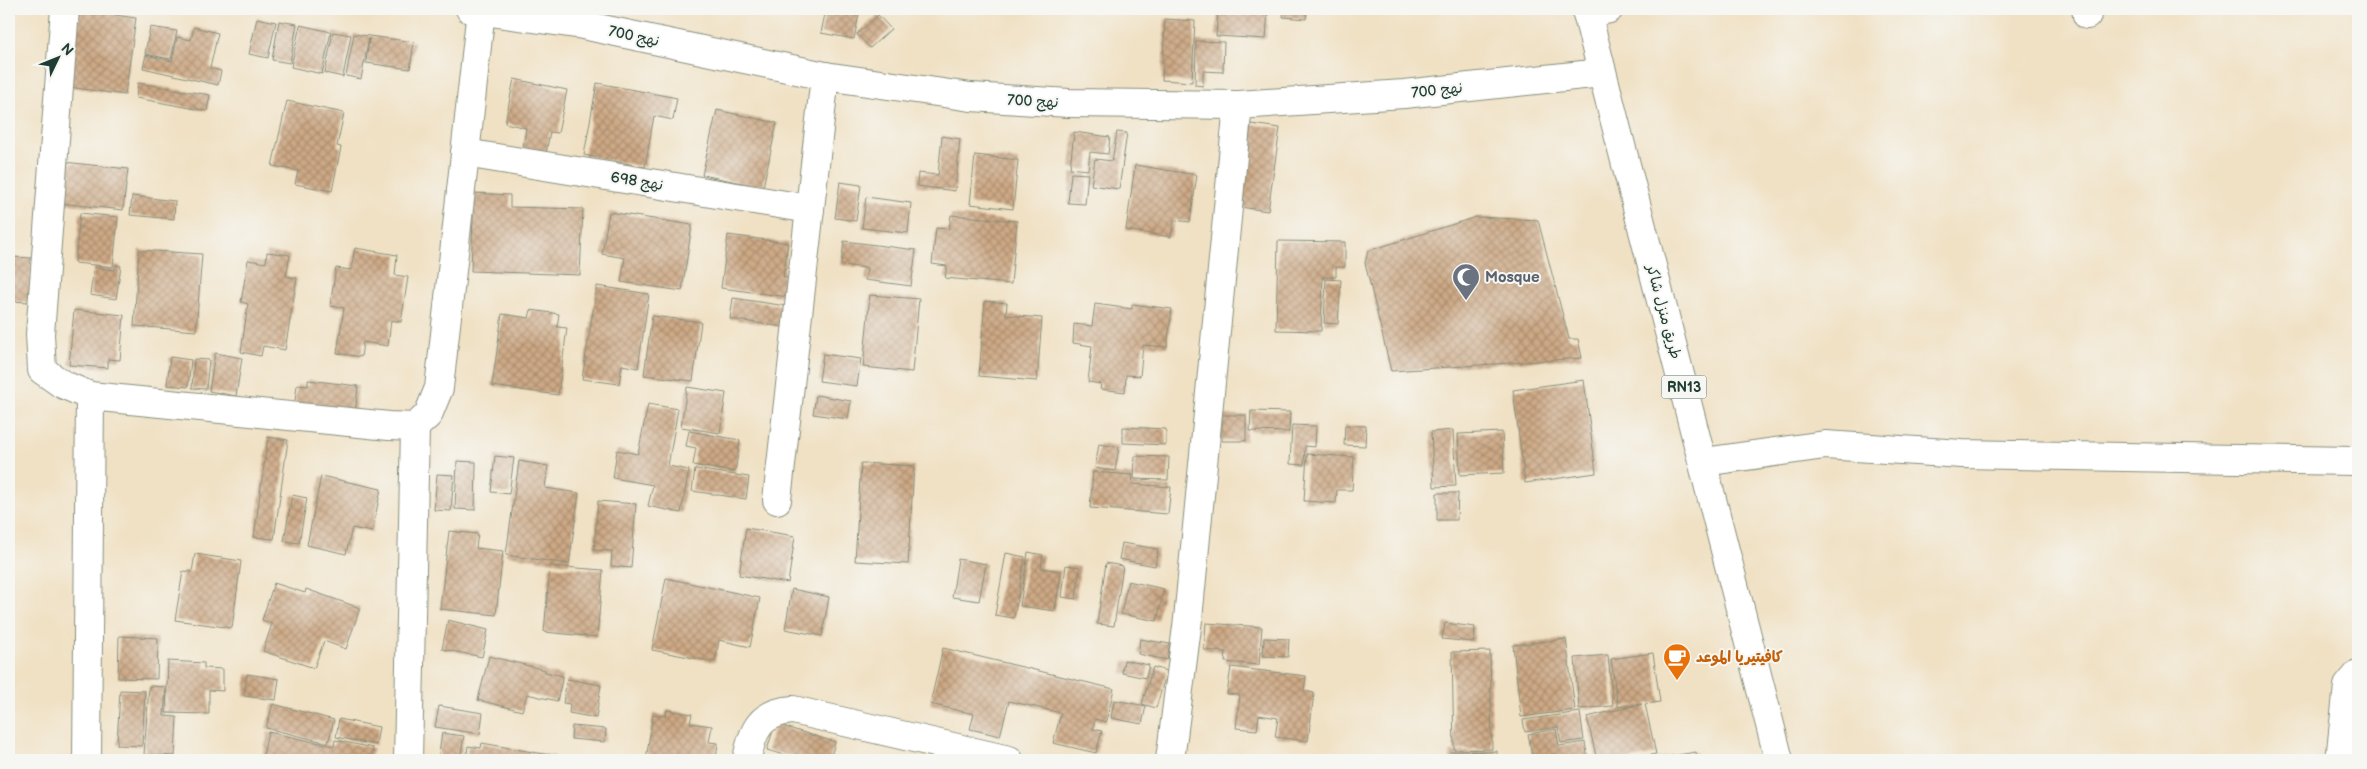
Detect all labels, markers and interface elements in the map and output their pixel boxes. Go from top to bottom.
street label: نهج 700 [607,22,661,51]
north arrow [32,32,82,82]
text: N [57,40,77,59]
street label: نهج 700 [1411,78,1464,103]
street label: نهج 700 [1007,91,1059,112]
street label: نهج 698 [609,168,665,195]
street label: طريق منزل شاكر [1641,261,1685,361]
mosque icon: Mosque [1451,262,1481,301]
place label: Mosque [1485,268,1540,287]
road number: RN13 [1662,376,1706,398]
cafe icon: كافيتيريا الموعد [1662,642,1692,681]
place label: كافيتيريا الموعد [1696,648,1783,667]

